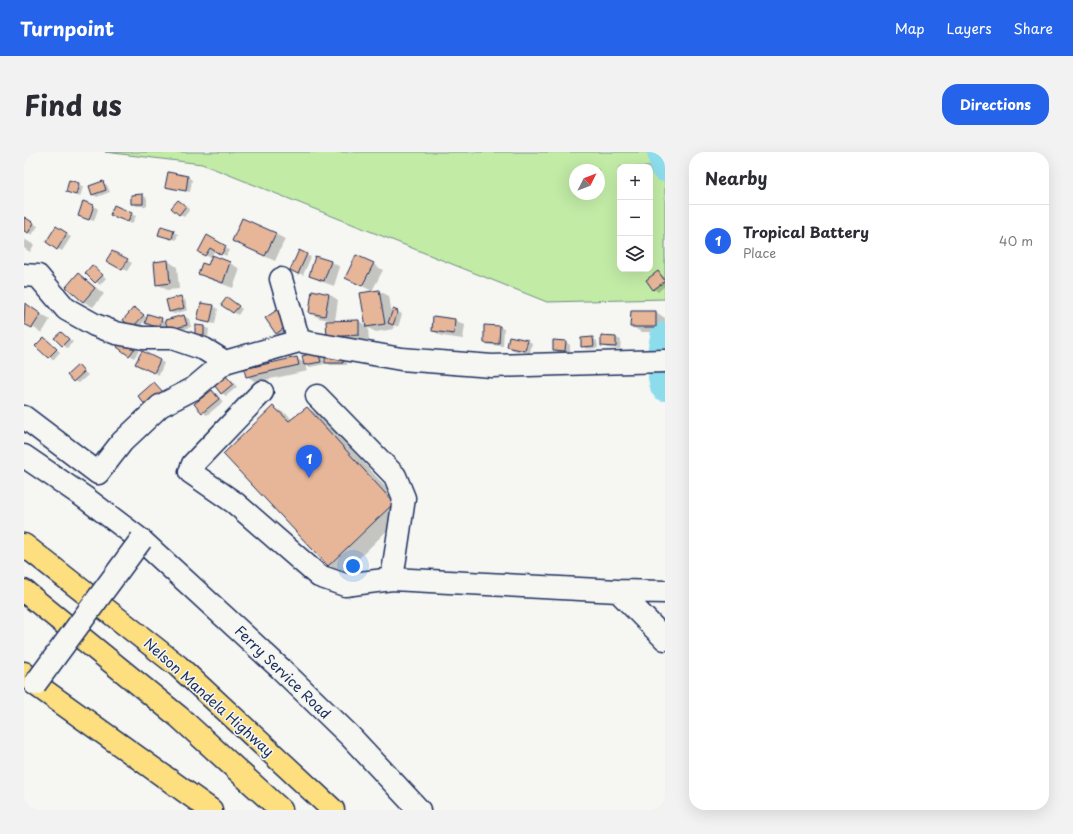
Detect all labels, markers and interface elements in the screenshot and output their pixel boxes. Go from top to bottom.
text: Turnpoint [20,14,114,42]
text: Map [895,18,925,39]
text: Layers [947,18,992,39]
text: Share [1014,18,1053,39]
text: Find us [24,83,122,126]
button: Directions [942,84,1049,125]
north arrow [569,164,605,200]
map controls [617,164,653,272]
button: + [617,164,653,200]
text: Nearby [705,165,767,191]
button: − [617,200,653,236]
text: Tropical Battery [743,220,869,243]
text: 1 [715,231,721,250]
text: 40 m [999,231,1033,250]
button: layers [617,236,653,272]
text: Place [743,243,776,262]
pin: 1 [296,445,322,478]
your location [343,556,363,576]
street label: Ferry Service Road [230,620,336,724]
street label: Nelson Mandela Highway [139,633,279,761]

